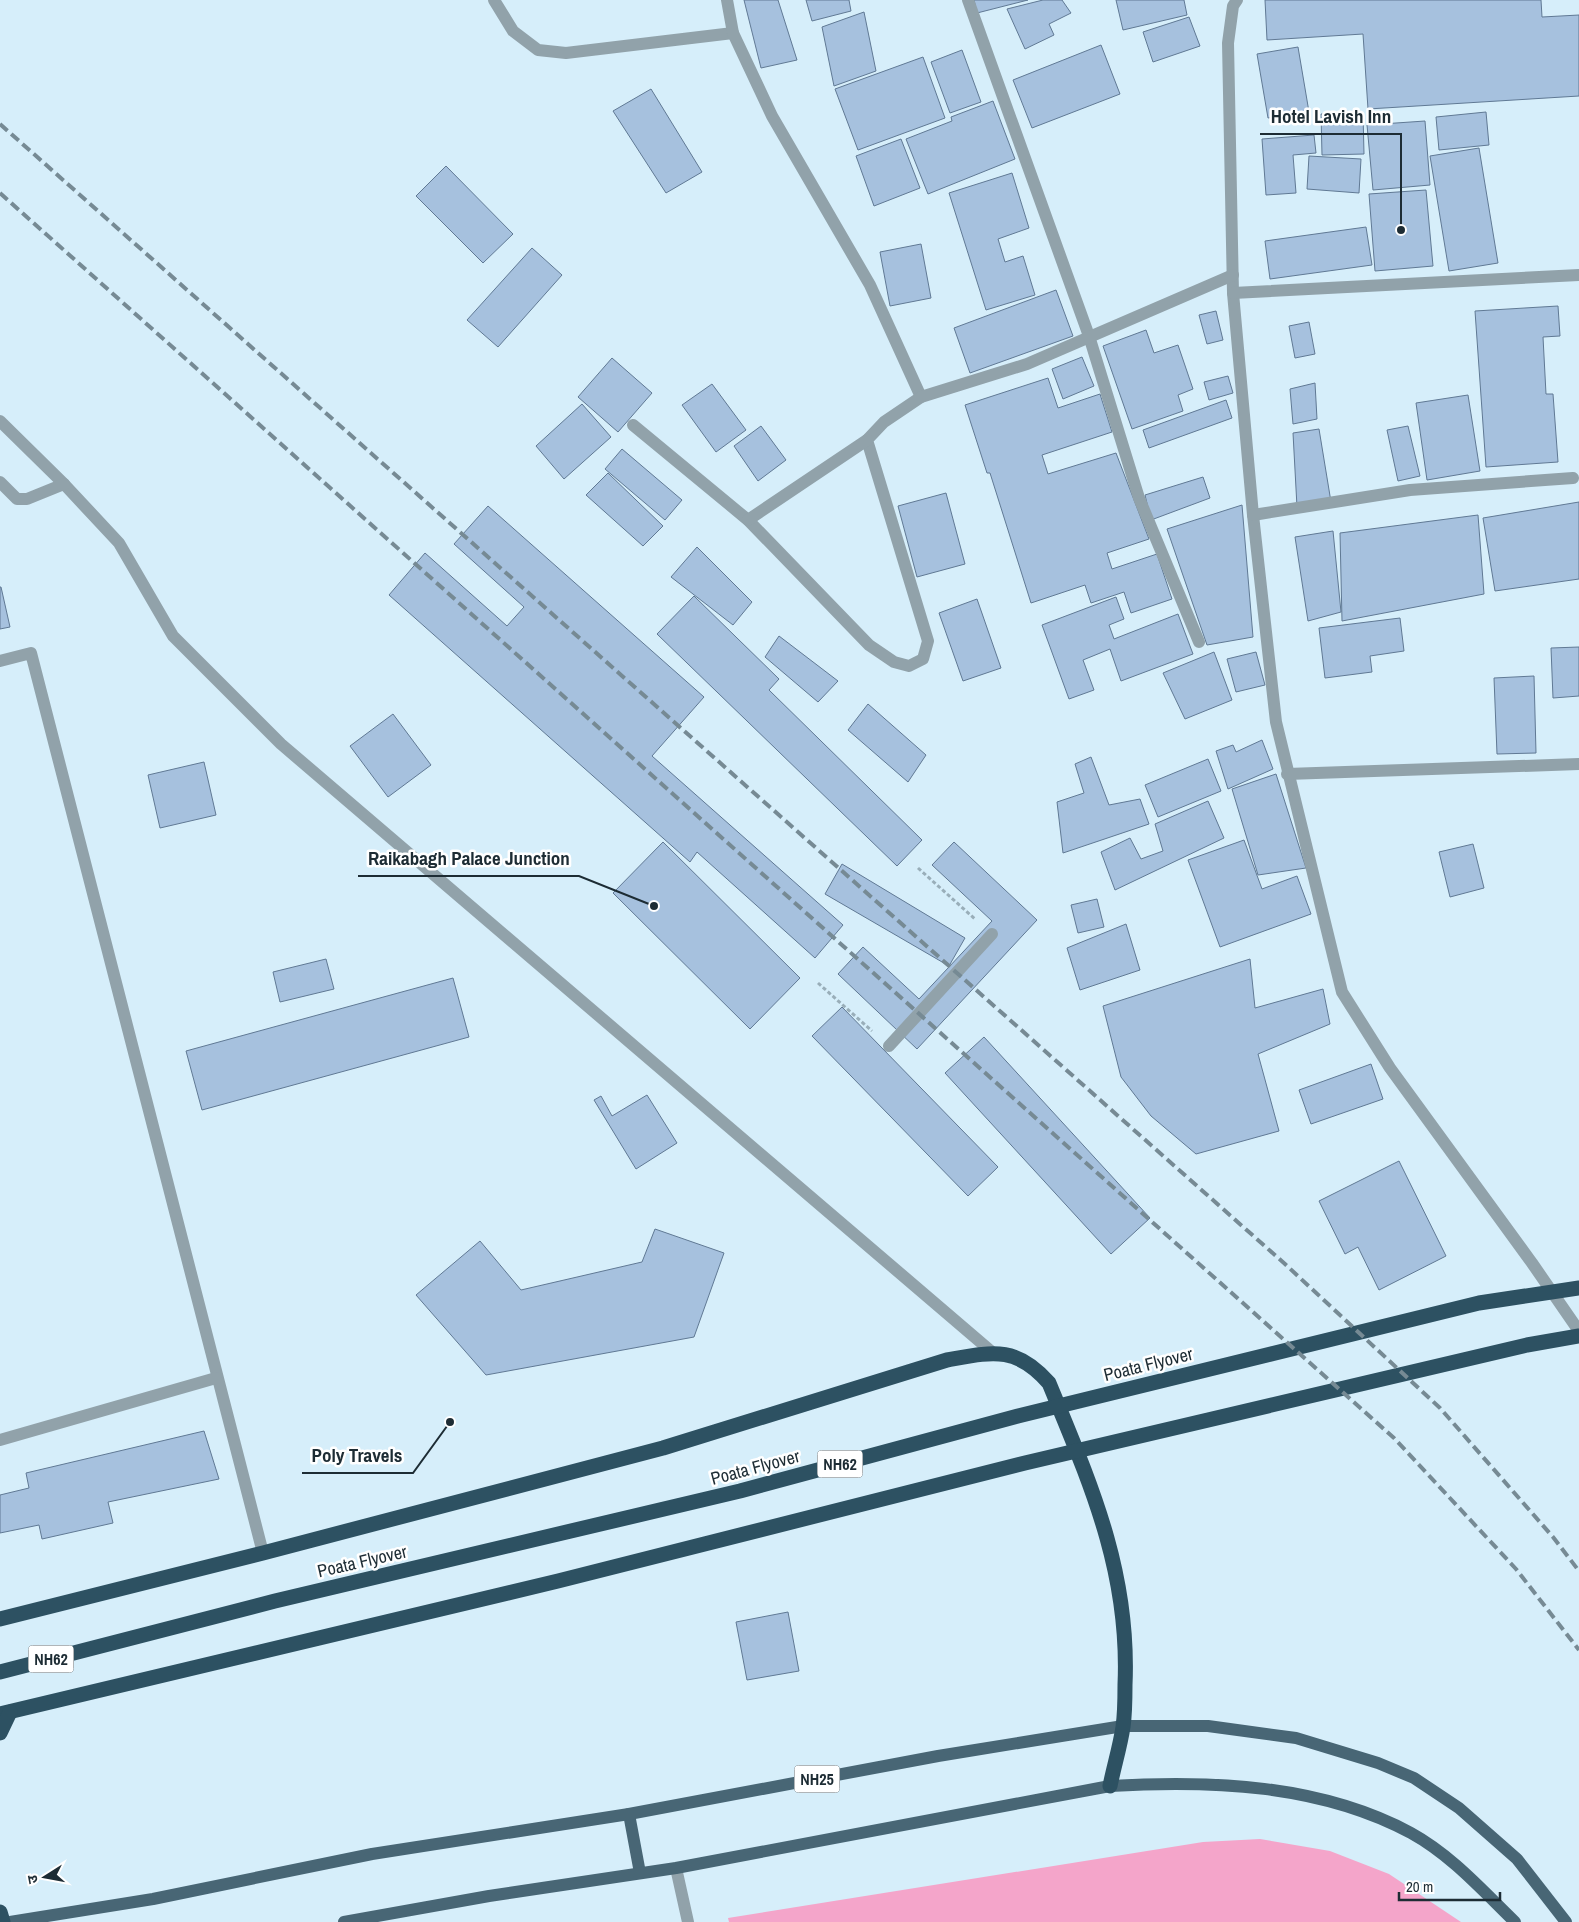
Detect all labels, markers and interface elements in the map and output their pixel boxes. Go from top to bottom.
callout: Hotel Lavish Inn [1260,100,1401,134]
text: Hotel Lavish Inn [1271,103,1391,129]
callout: Raikabagh Palace Junction [358,842,579,876]
text: Raikabagh Palace Junction [368,845,570,871]
street label: Poata Flyover [1101,1341,1195,1387]
callout: Poly Travels [302,1439,413,1473]
text: Poly Travels [312,1442,402,1468]
street label: Poata Flyover [708,1443,802,1491]
road number: NH62 [818,1450,862,1478]
street label: Poata Flyover [315,1539,409,1583]
road number: NH62 [28,1646,74,1672]
road number: NH25 [794,1766,840,1792]
north arrow [20,1852,70,1902]
scale bar [1399,1870,1500,1902]
text: उ [22,1873,42,1885]
text: 20 m [1406,1876,1433,1897]

